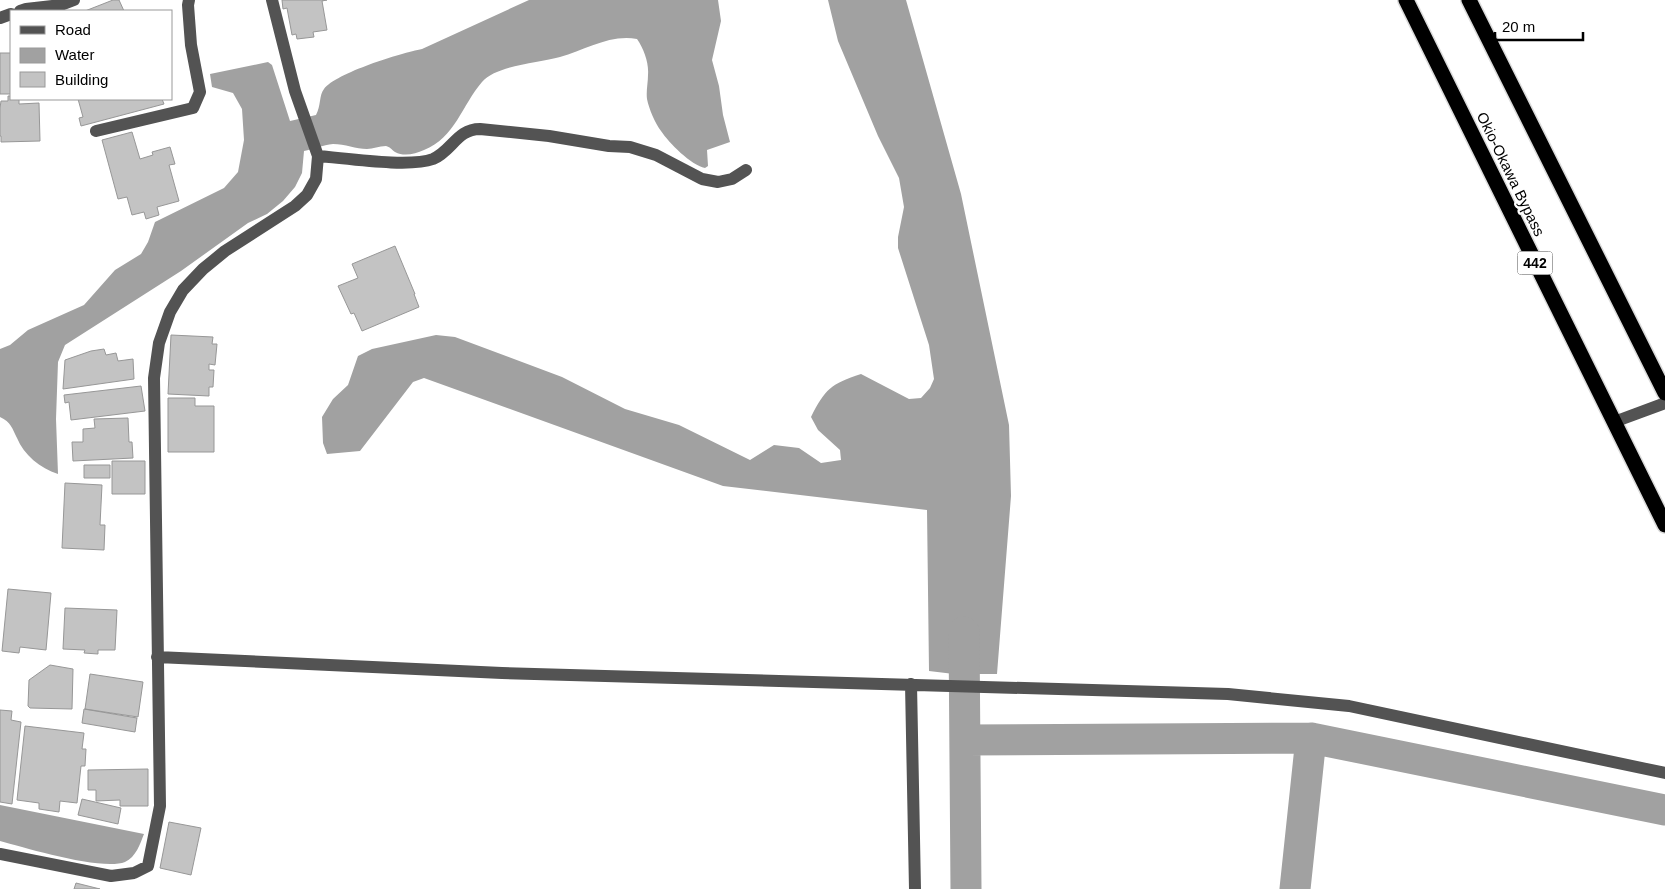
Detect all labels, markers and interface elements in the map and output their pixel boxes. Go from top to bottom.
legend [10,10,172,100]
scale bar [1495,10,1582,42]
text: 20 m [1502,18,1535,35]
text: Road [55,21,91,38]
text: Water [55,46,94,63]
text: Building [55,71,108,88]
street label: Okio-Okawa Bypass [1474,109,1548,239]
road number: 442 [1518,252,1552,274]

